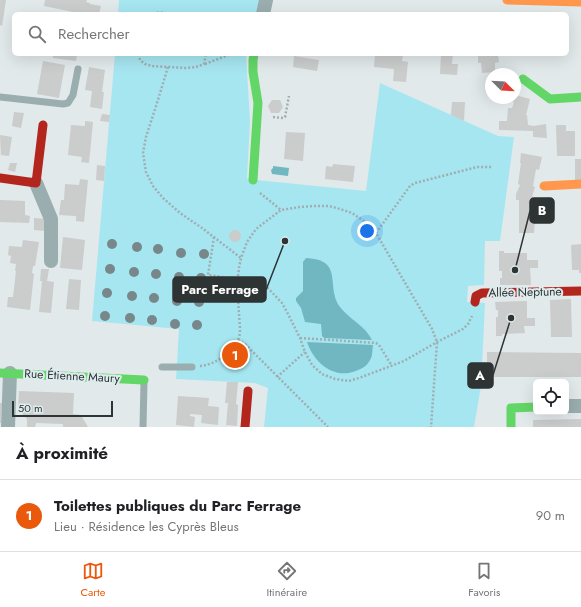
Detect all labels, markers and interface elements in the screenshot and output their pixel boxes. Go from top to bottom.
search box [12,12,569,56]
icon: search [26,23,48,45]
text: Rechercher [58,23,130,45]
north arrow [485,68,521,104]
callout: B [530,198,554,223]
text: B [538,201,547,220]
your location [357,221,377,241]
callout: Parc Ferrage [173,277,266,302]
text: Parc Ferrage [181,280,259,299]
street label: Allée Neptune [488,282,562,302]
pin: 1 [222,340,248,370]
callout: A [468,363,493,388]
street label: Rue Étienne Maury [24,365,121,388]
text: A [474,366,485,385]
map controls [533,379,569,415]
button: locate [533,379,569,415]
scale bar [12,399,113,418]
text: 50 m [18,400,43,416]
text: À proximité [16,441,108,465]
text: Toilettes publiques du Parc Ferrage [54,495,301,517]
text: 1 [26,506,32,525]
text: 90 m [536,506,565,525]
text: Lieu · Résidence les Cyprès Bleus [54,517,239,536]
tab: Carte [81,560,105,600]
tab: Itinéraire [266,560,307,600]
tab: Favoris [468,560,500,600]

